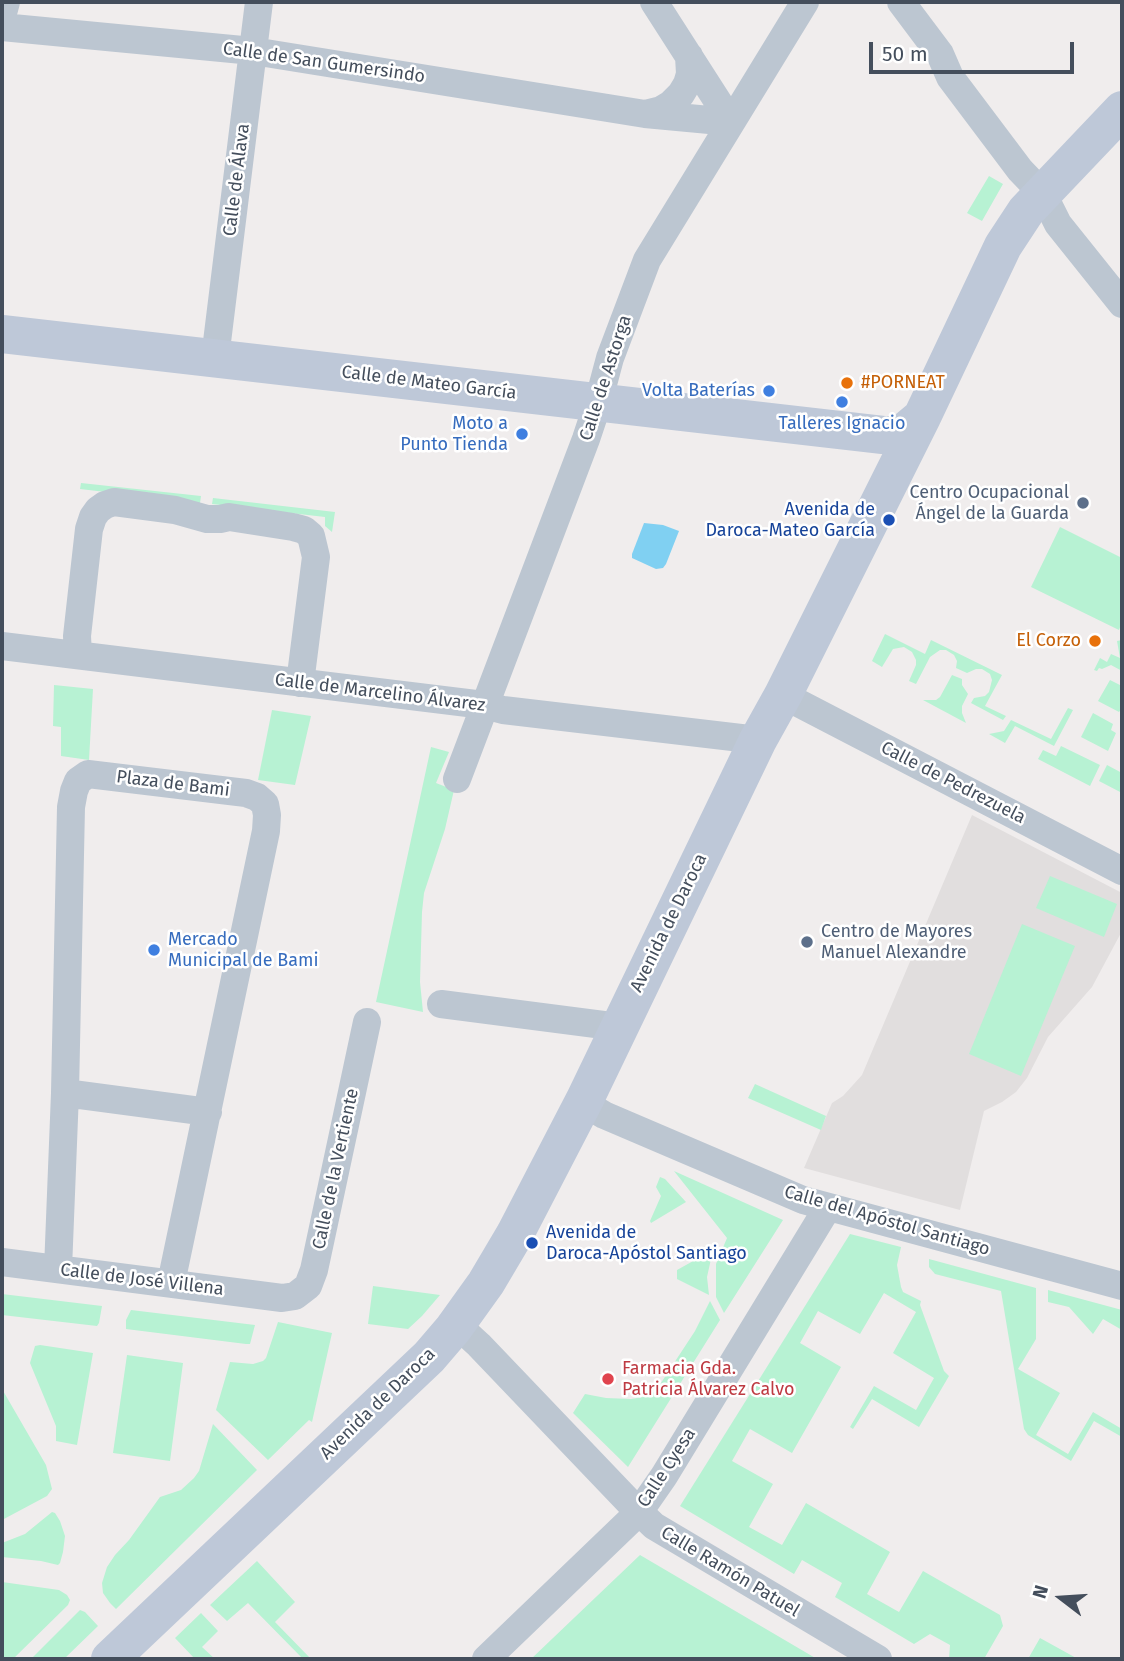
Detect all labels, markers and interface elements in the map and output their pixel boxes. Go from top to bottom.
scale bar [872,28,1077,72]
street label: Calle de San Gumersindo [222,38,426,88]
text: 50 m [882,41,928,67]
street label: Calle de Álava [219,122,255,238]
street label: Calle de Astorga [576,312,636,444]
street label: Calle de Mateo García [340,362,518,404]
place label: #PORNEAT [861,372,945,394]
marker: #PORNEAT [839,375,855,391]
place label: Volta Baterías [642,380,755,402]
marker: Volta Baterías [761,383,777,399]
marker: Talleres Ignacio [834,394,850,410]
place label: Moto a Punto Tienda [400,413,508,456]
place label: Talleres Ignacio [779,413,905,435]
marker: Moto a Punto Tienda [514,426,530,442]
place label: Centro Ocupacional Ángel de la Guarda [909,482,1069,524]
marker: Centro Ocupacional Ángel de la Guarda [1075,495,1091,511]
place label: Avenida de Daroca-Mateo García [705,499,875,542]
marker: Avenida de Daroca-Mateo García [881,512,897,528]
place label: El Corzo [1016,630,1081,652]
marker: El Corzo [1087,633,1103,649]
street label: Calle de Marcelino Álvarez [273,669,487,717]
street label: Calle de Pedrezuela [877,737,1029,829]
street label: Plaza de Bami [115,766,231,802]
street label: Avenida de Daroca [626,850,712,996]
place label: Centro de Mayores Manuel Alexandre [821,921,972,964]
place label: Mercado Municipal de Bami [168,929,319,972]
marker: Centro de Mayores Manuel Alexandre [799,934,815,950]
marker: Mercado Municipal de Bami [146,942,162,958]
street label: Calle de la Vertiente [308,1087,364,1251]
street label: Calle del Apóstol Santiago [782,1181,992,1261]
place label: Avenida de Daroca-Apóstol Santiago [546,1222,747,1264]
marker: Avenida de Daroca-Apóstol Santiago [524,1235,540,1251]
street label: Calle de José Villena [59,1259,225,1301]
street label: Avenida de Daroca [316,1344,440,1464]
place label: Farmacia Gda. Patricia Álvarez Calvo [622,1358,794,1400]
marker: Farmacia Gda. Patricia Álvarez Calvo [600,1371,616,1387]
street label: Calle Cyesa [633,1424,701,1512]
street label: Calle Ramón Patuel [657,1522,803,1622]
north arrow [1026,1563,1096,1633]
text: N [1028,1582,1053,1601]

